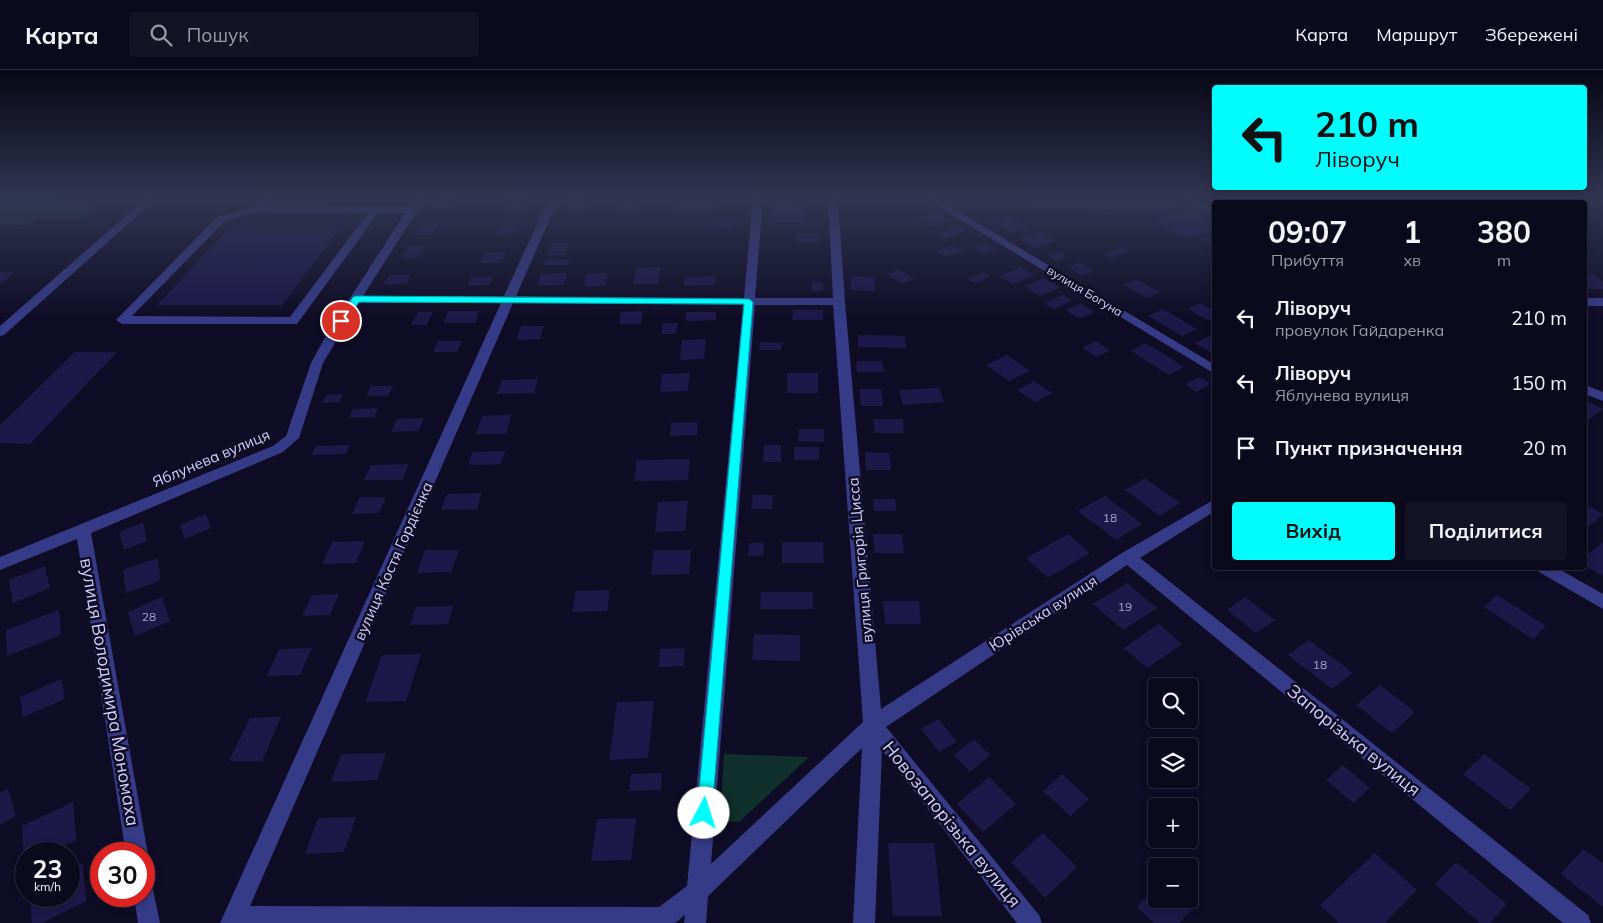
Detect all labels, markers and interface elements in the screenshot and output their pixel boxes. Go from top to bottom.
search box [129,12,479,57]
text: Карта [25,20,99,50]
icon: search [147,21,175,49]
text: Пошук [187,23,248,47]
text: Карта [1295,23,1348,46]
text: Маршрут [1376,23,1457,46]
text: Збережені [1485,23,1578,46]
text: 210 m [1315,102,1419,146]
icon: left [1232,105,1297,170]
text: Ліворуч [1315,145,1400,173]
text: 09:07 [1268,213,1347,251]
text: 1 [1403,213,1421,251]
text: 380 [1477,213,1531,251]
text: Прибуття [1271,250,1344,270]
text: хв [1403,250,1421,270]
text: m [1497,250,1511,270]
street label: вулиця Богуна [1044,263,1126,319]
text: Ліворуч [1275,296,1351,320]
pin [320,300,362,342]
icon: left [1232,304,1260,332]
text: 210 m [1511,306,1567,330]
icon: arrive [327,307,355,335]
text: провулок Гайдаренка [1275,320,1444,340]
text: Ліворуч [1275,361,1351,385]
icon: left [1232,369,1260,397]
text: 150 m [1511,371,1567,395]
text: Яблунева вулиця [1275,385,1409,405]
street label: Яблунева вулиця [149,425,273,491]
icon: arrive [1232,434,1260,462]
text: Пункт призначення [1275,436,1463,460]
text: 20 m [1523,436,1567,460]
street label: вулиця Григорія Цисса [843,476,877,644]
street label: вулиця Костя Гордієнка [349,479,437,643]
button: Вихід [1232,502,1395,560]
button: Поділитися [1405,502,1567,560]
house number: 18 [1103,510,1117,525]
street label: вулиця Володимира Мономаха [75,556,145,828]
street label: Юрівська вулиця [985,571,1101,655]
house number: 19 [1118,599,1132,614]
house number: 28 [142,609,156,624]
house number: 18 [1313,657,1327,672]
map controls [1148,678,1198,908]
button: search [1148,678,1198,728]
street label: Запорізька вулиця [1283,679,1425,801]
street label: Новозапорізька вулиця [878,736,1026,912]
button: layers [1148,738,1198,788]
position arrow [677,786,729,838]
button: + [1148,798,1198,848]
speed limit sign: 30 [90,842,155,907]
text: 23 [32,853,63,884]
button: − [1148,858,1198,908]
text: km/h [34,879,61,894]

